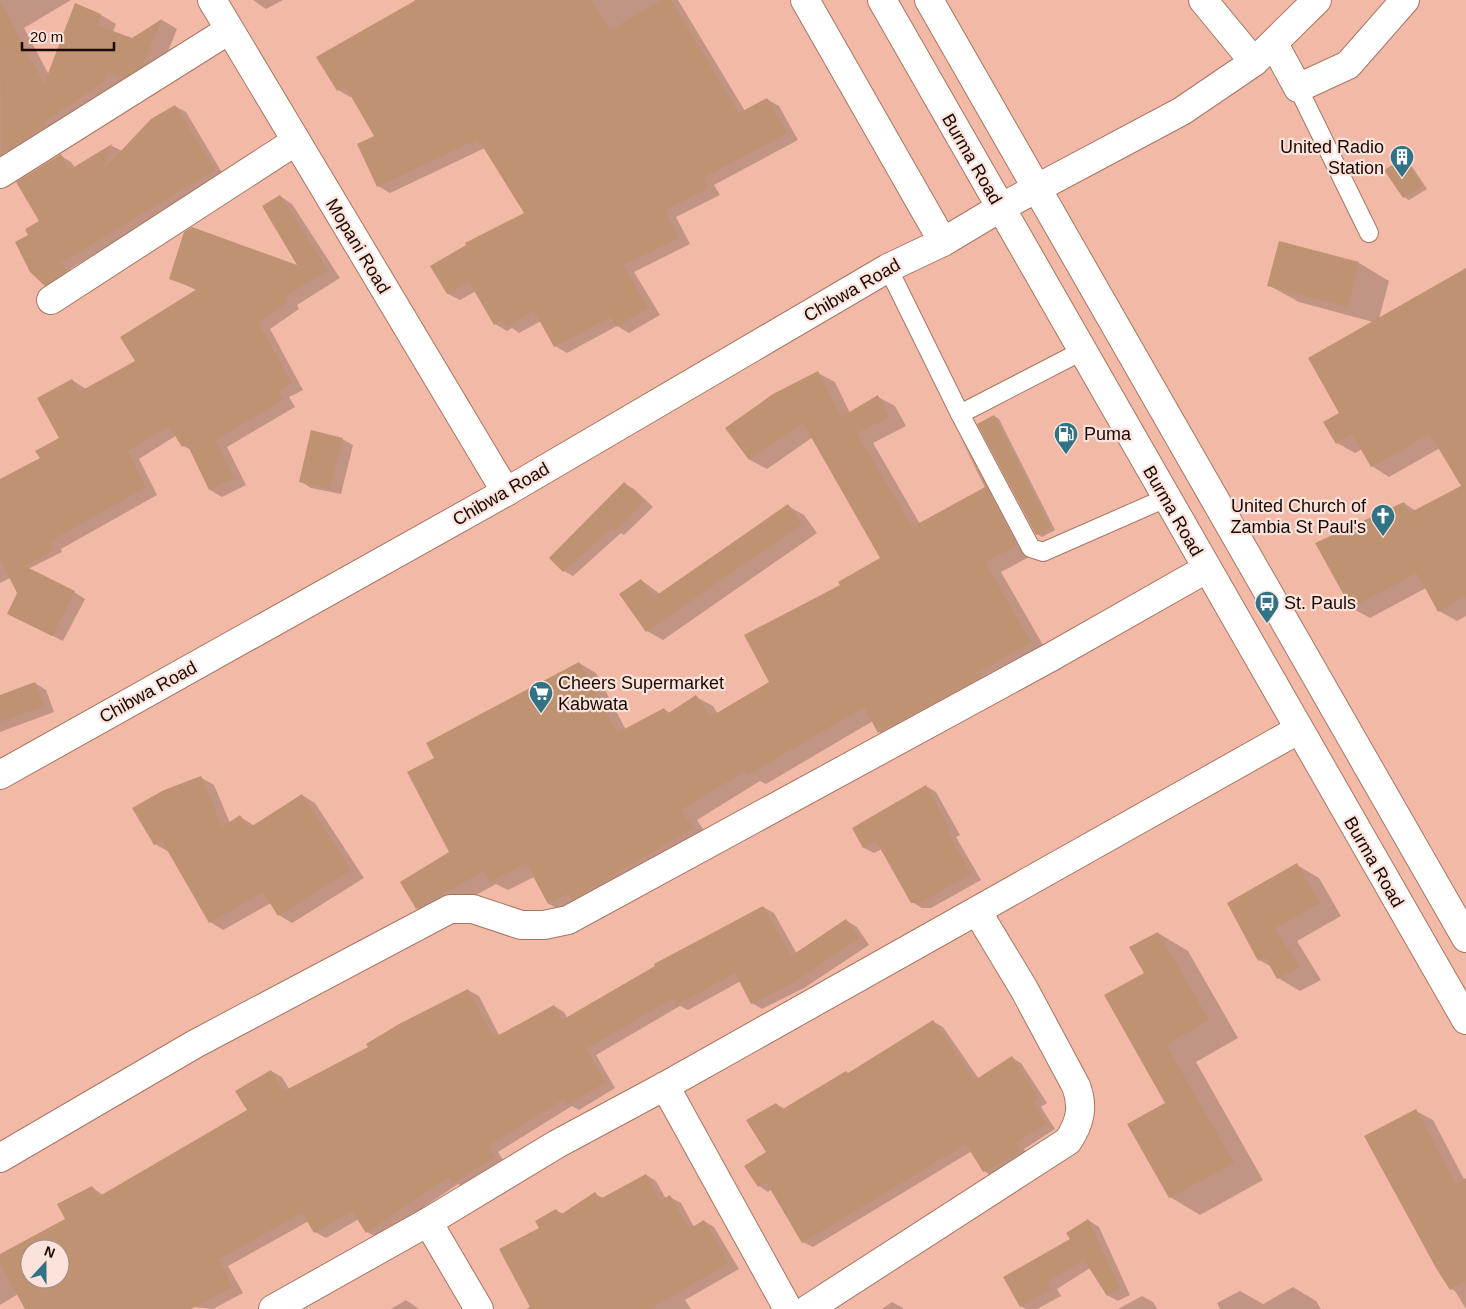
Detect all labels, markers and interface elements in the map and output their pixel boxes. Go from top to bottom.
scale bar [22,20,115,52]
text: 20 m [30,28,63,45]
street label: Burma Road [938,110,1006,208]
place label: United Radio Station [1280,137,1384,178]
building icon: United Radio Station [1389,144,1415,178]
street label: Mopani Road [322,195,394,297]
street label: Chibwa Road [800,254,904,326]
fuel station icon: Puma [1053,421,1079,455]
place label: Puma [1084,424,1132,444]
street label: Chibwa Road [449,458,553,530]
street label: Burma Road [1139,462,1207,560]
place label: United Church of Zambia St Paul's [1231,496,1367,537]
church icon: United Church of Zambia St Paul's [1370,503,1396,537]
bus stop icon: St. Pauls [1254,590,1280,624]
place label: St. Pauls [1284,593,1356,613]
street label: Chibwa Road [96,657,200,727]
place label: Cheers Supermarket Kabwata [558,673,724,714]
supermarket icon: Cheers Supermarket Kabwata [528,680,554,714]
street label: Burma Road [1340,813,1408,911]
north arrow [20,1239,70,1289]
text: N [42,1243,57,1261]

